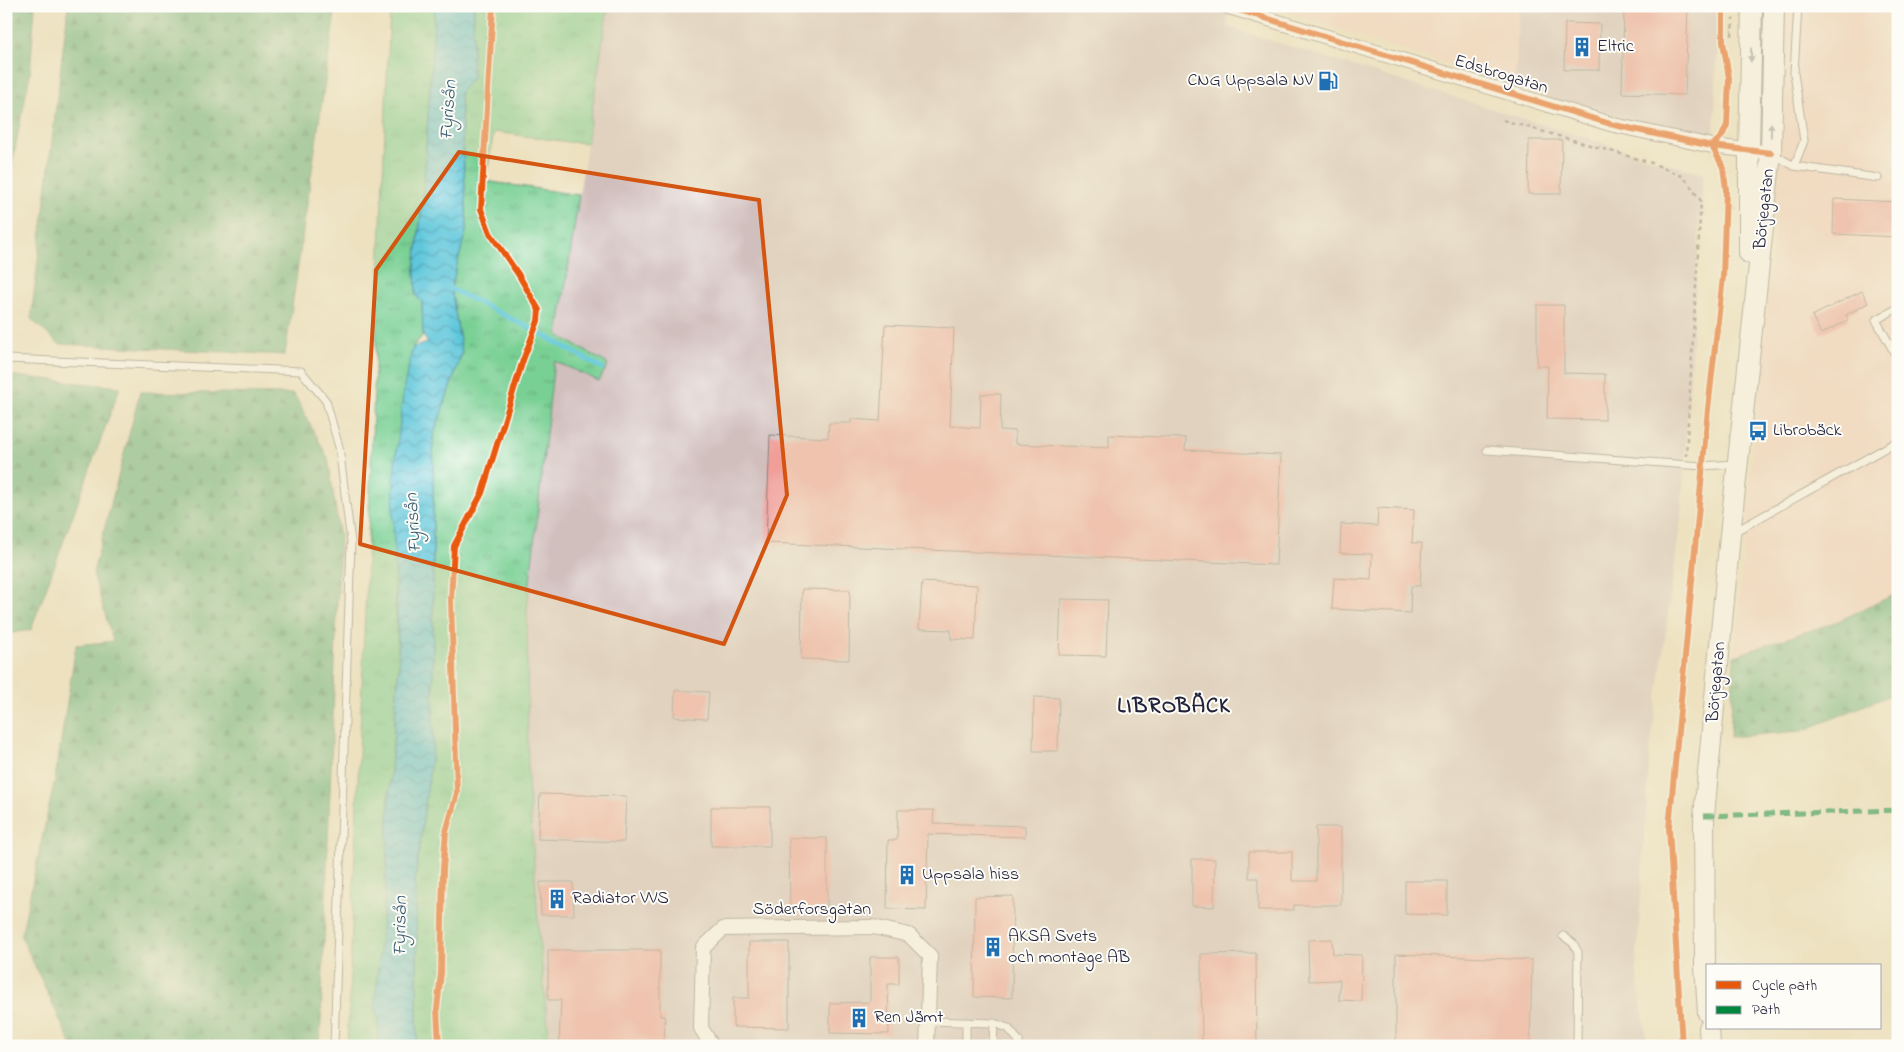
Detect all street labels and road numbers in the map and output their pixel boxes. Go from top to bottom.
street label: Edsbrogatan [1450,48,1551,103]
street label: Börjegatan [1748,167,1783,252]
street label: Börjegatan [1700,640,1734,725]
street label: Söderforsgatan [753,897,871,924]

